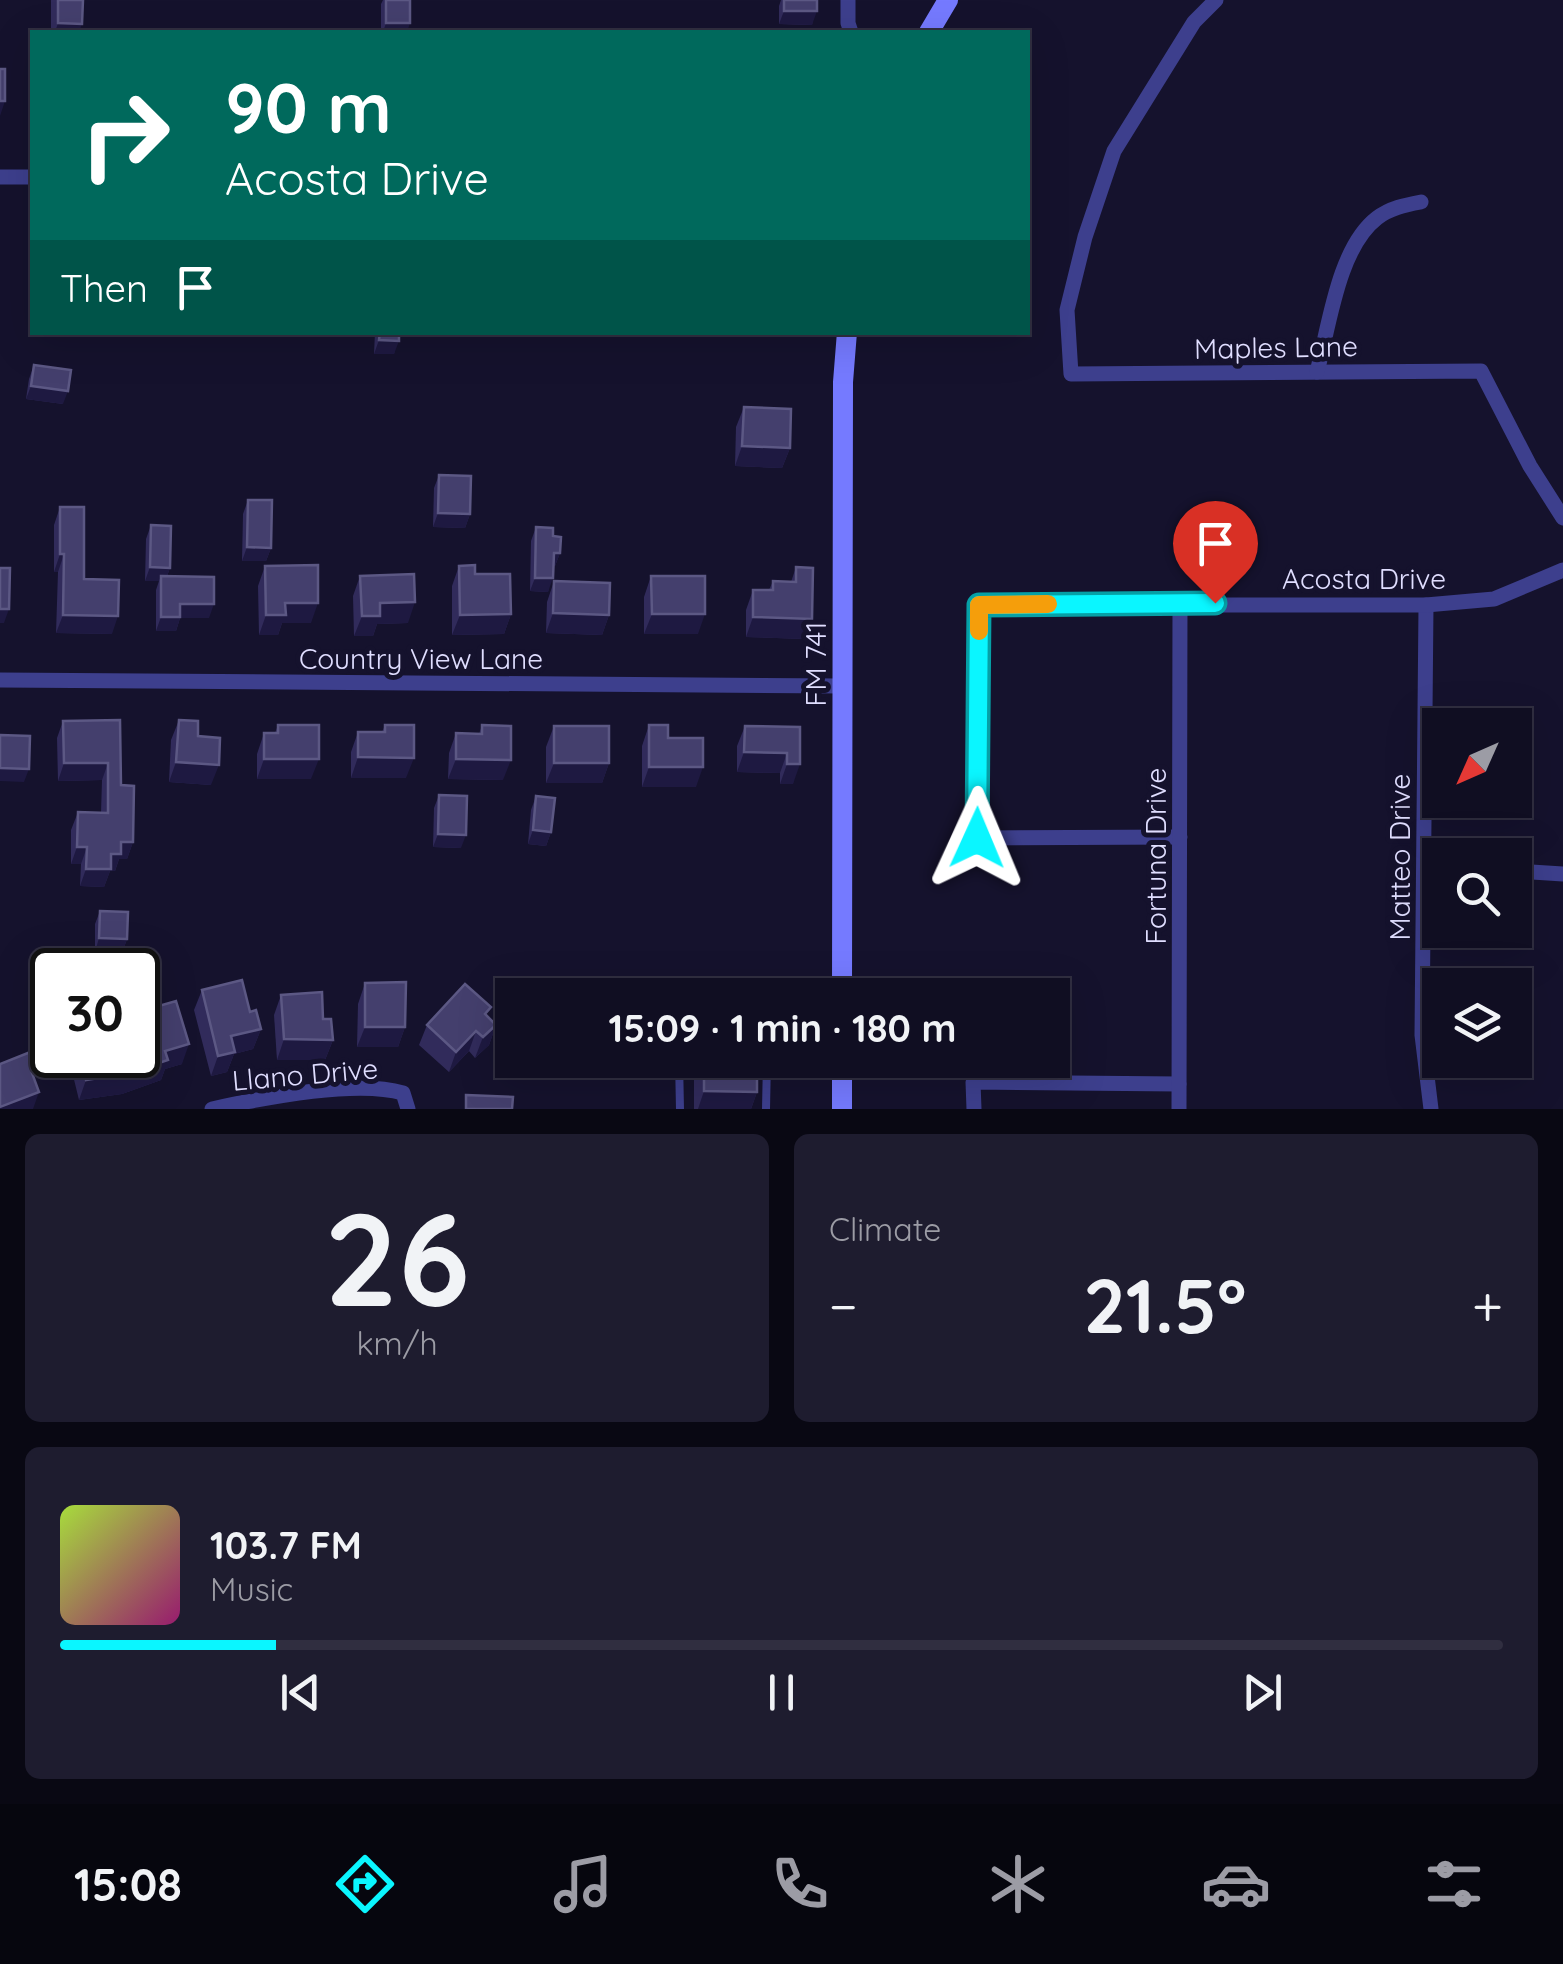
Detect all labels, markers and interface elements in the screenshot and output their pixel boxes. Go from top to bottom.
text: 90 m [225,63,392,151]
icon: right [60,70,190,200]
text: Acosta Drive [225,150,489,206]
icon: arrive [168,260,223,315]
text: Then [60,264,148,312]
street label: Maples Lane [1194,328,1358,366]
pin [1173,501,1258,604]
icon: arrive [1188,516,1243,571]
street label: Acosta Drive [1282,561,1446,596]
street label: FM 741 [798,622,833,706]
street label: Country View Lane [299,641,543,676]
north arrow [1422,708,1532,818]
map controls [1422,708,1532,1078]
street label: Fortuna Drive [1138,768,1173,944]
street label: Matteo Drive [1382,774,1417,940]
position arrow [925,786,1029,890]
button: search [1422,838,1532,948]
speed limit sign: 30 [30,948,160,1078]
button: layers [1422,968,1532,1078]
text: 15:09 · 1 min · 180 m [608,1004,957,1052]
street label: Llano Drive [231,1050,379,1098]
text: 26 [324,1176,470,1339]
text: Climate [829,1209,941,1249]
text: 21.5° [1083,1258,1246,1352]
text: − [829,1271,858,1340]
text: + [1472,1271,1503,1340]
text: km/h [356,1323,438,1363]
text: 103.7 FM [210,1521,362,1569]
text: Music [210,1569,293,1609]
icon: previous [273,1665,328,1720]
icon: pause [754,1665,809,1720]
icon: next [1235,1665,1290,1720]
icon: directions [330,1849,400,1919]
icon: music [548,1849,618,1919]
icon: phone [765,1849,835,1919]
icon: climate [983,1849,1053,1919]
icon: car [1201,1849,1271,1919]
icon: filters [1419,1849,1489,1919]
text: 15:08 [74,1856,182,1912]

